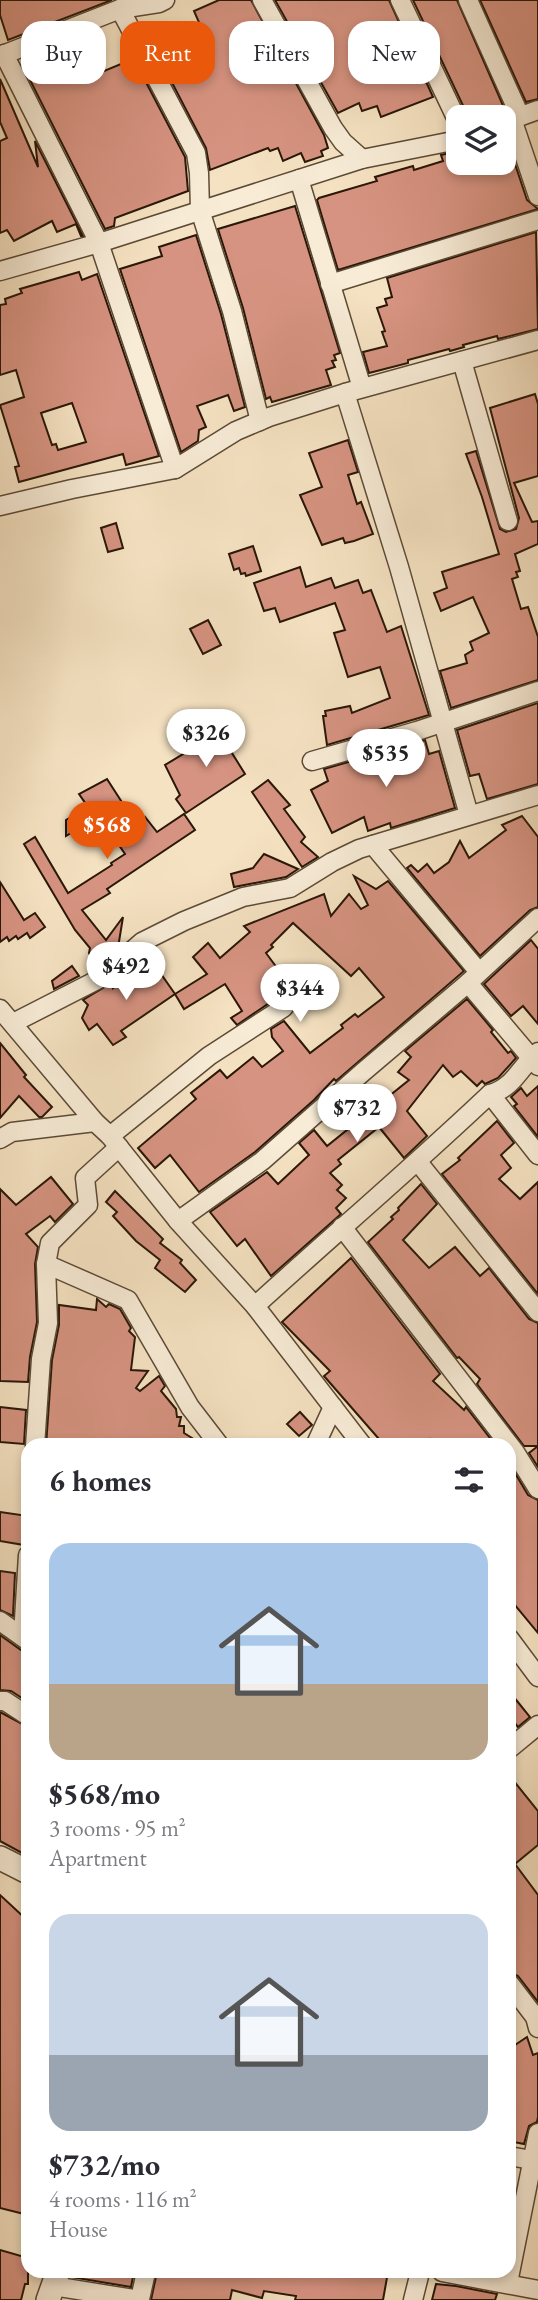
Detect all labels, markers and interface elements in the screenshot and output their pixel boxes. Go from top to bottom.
chip: Buy [21,21,106,84]
chip: Rent [120,21,215,84]
chip: Filters [229,21,334,84]
chip: New [348,21,440,84]
map controls [446,105,516,175]
button: layers [446,105,516,175]
pin: $326 [165,710,247,769]
text: $326 [182,717,230,747]
pin: $535 [345,730,427,789]
text: $535 [362,737,410,767]
pin: $568 [66,802,148,861]
text: $568 [83,809,131,839]
pin: $492 [85,942,167,1002]
text: $492 [102,950,150,980]
pin: $344 [259,964,341,1024]
text: $344 [276,972,324,1002]
pin: $732 [316,1084,398,1144]
text: $732 [333,1092,381,1122]
text: 6 homes [49,1461,151,1500]
icon: filters [450,1461,488,1499]
icon: home [206,1588,332,1714]
text: $568/mo [49,1774,160,1813]
text: 3 rooms · 95 m² [49,1813,186,1843]
text: Apartment [49,1843,147,1873]
icon: home [206,1959,332,2085]
text: $732/mo [49,2145,160,2184]
text: 4 rooms · 116 m² [49,2184,197,2214]
text: House [49,2214,108,2244]

